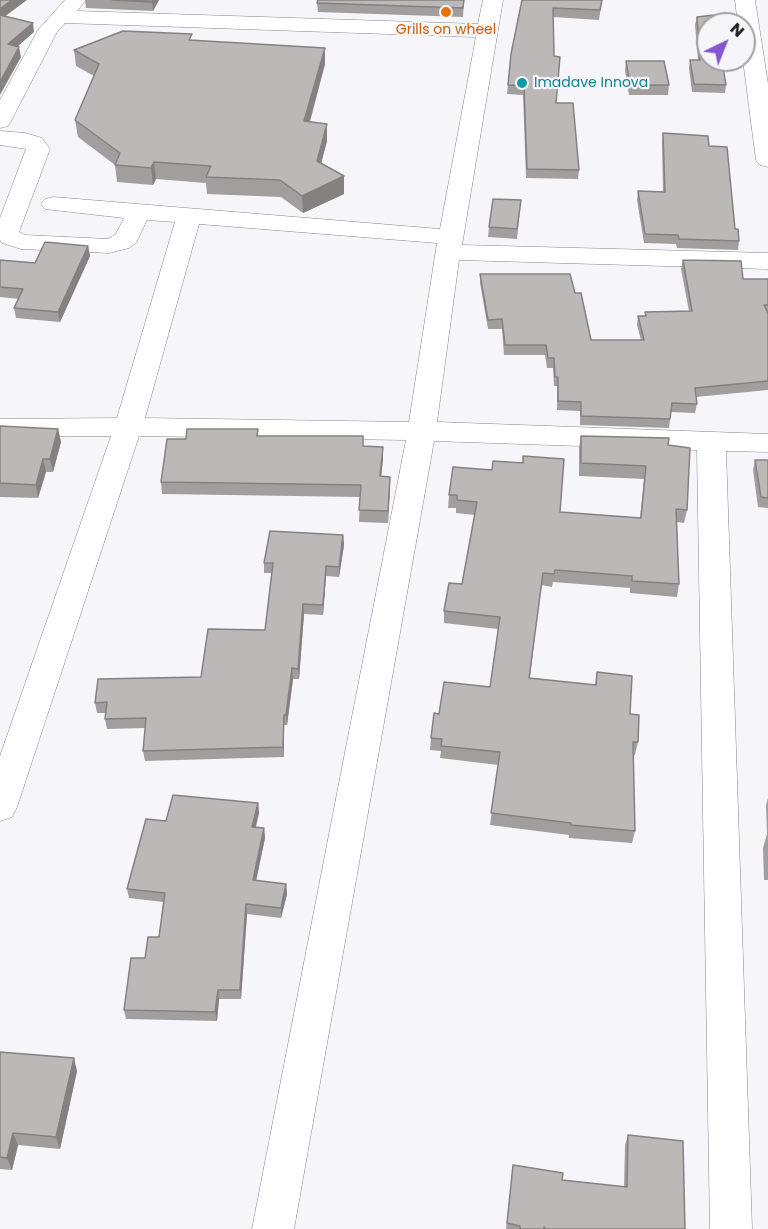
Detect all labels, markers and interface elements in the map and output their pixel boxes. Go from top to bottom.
marker: Grills on wheel [439,5,453,19]
north arrow [696,12,756,72]
text: N [725,17,749,42]
place label: Grills on wheel [396,22,496,38]
place label: Imadave Innova [534,75,648,91]
marker: Imadave Innova [515,76,529,90]

